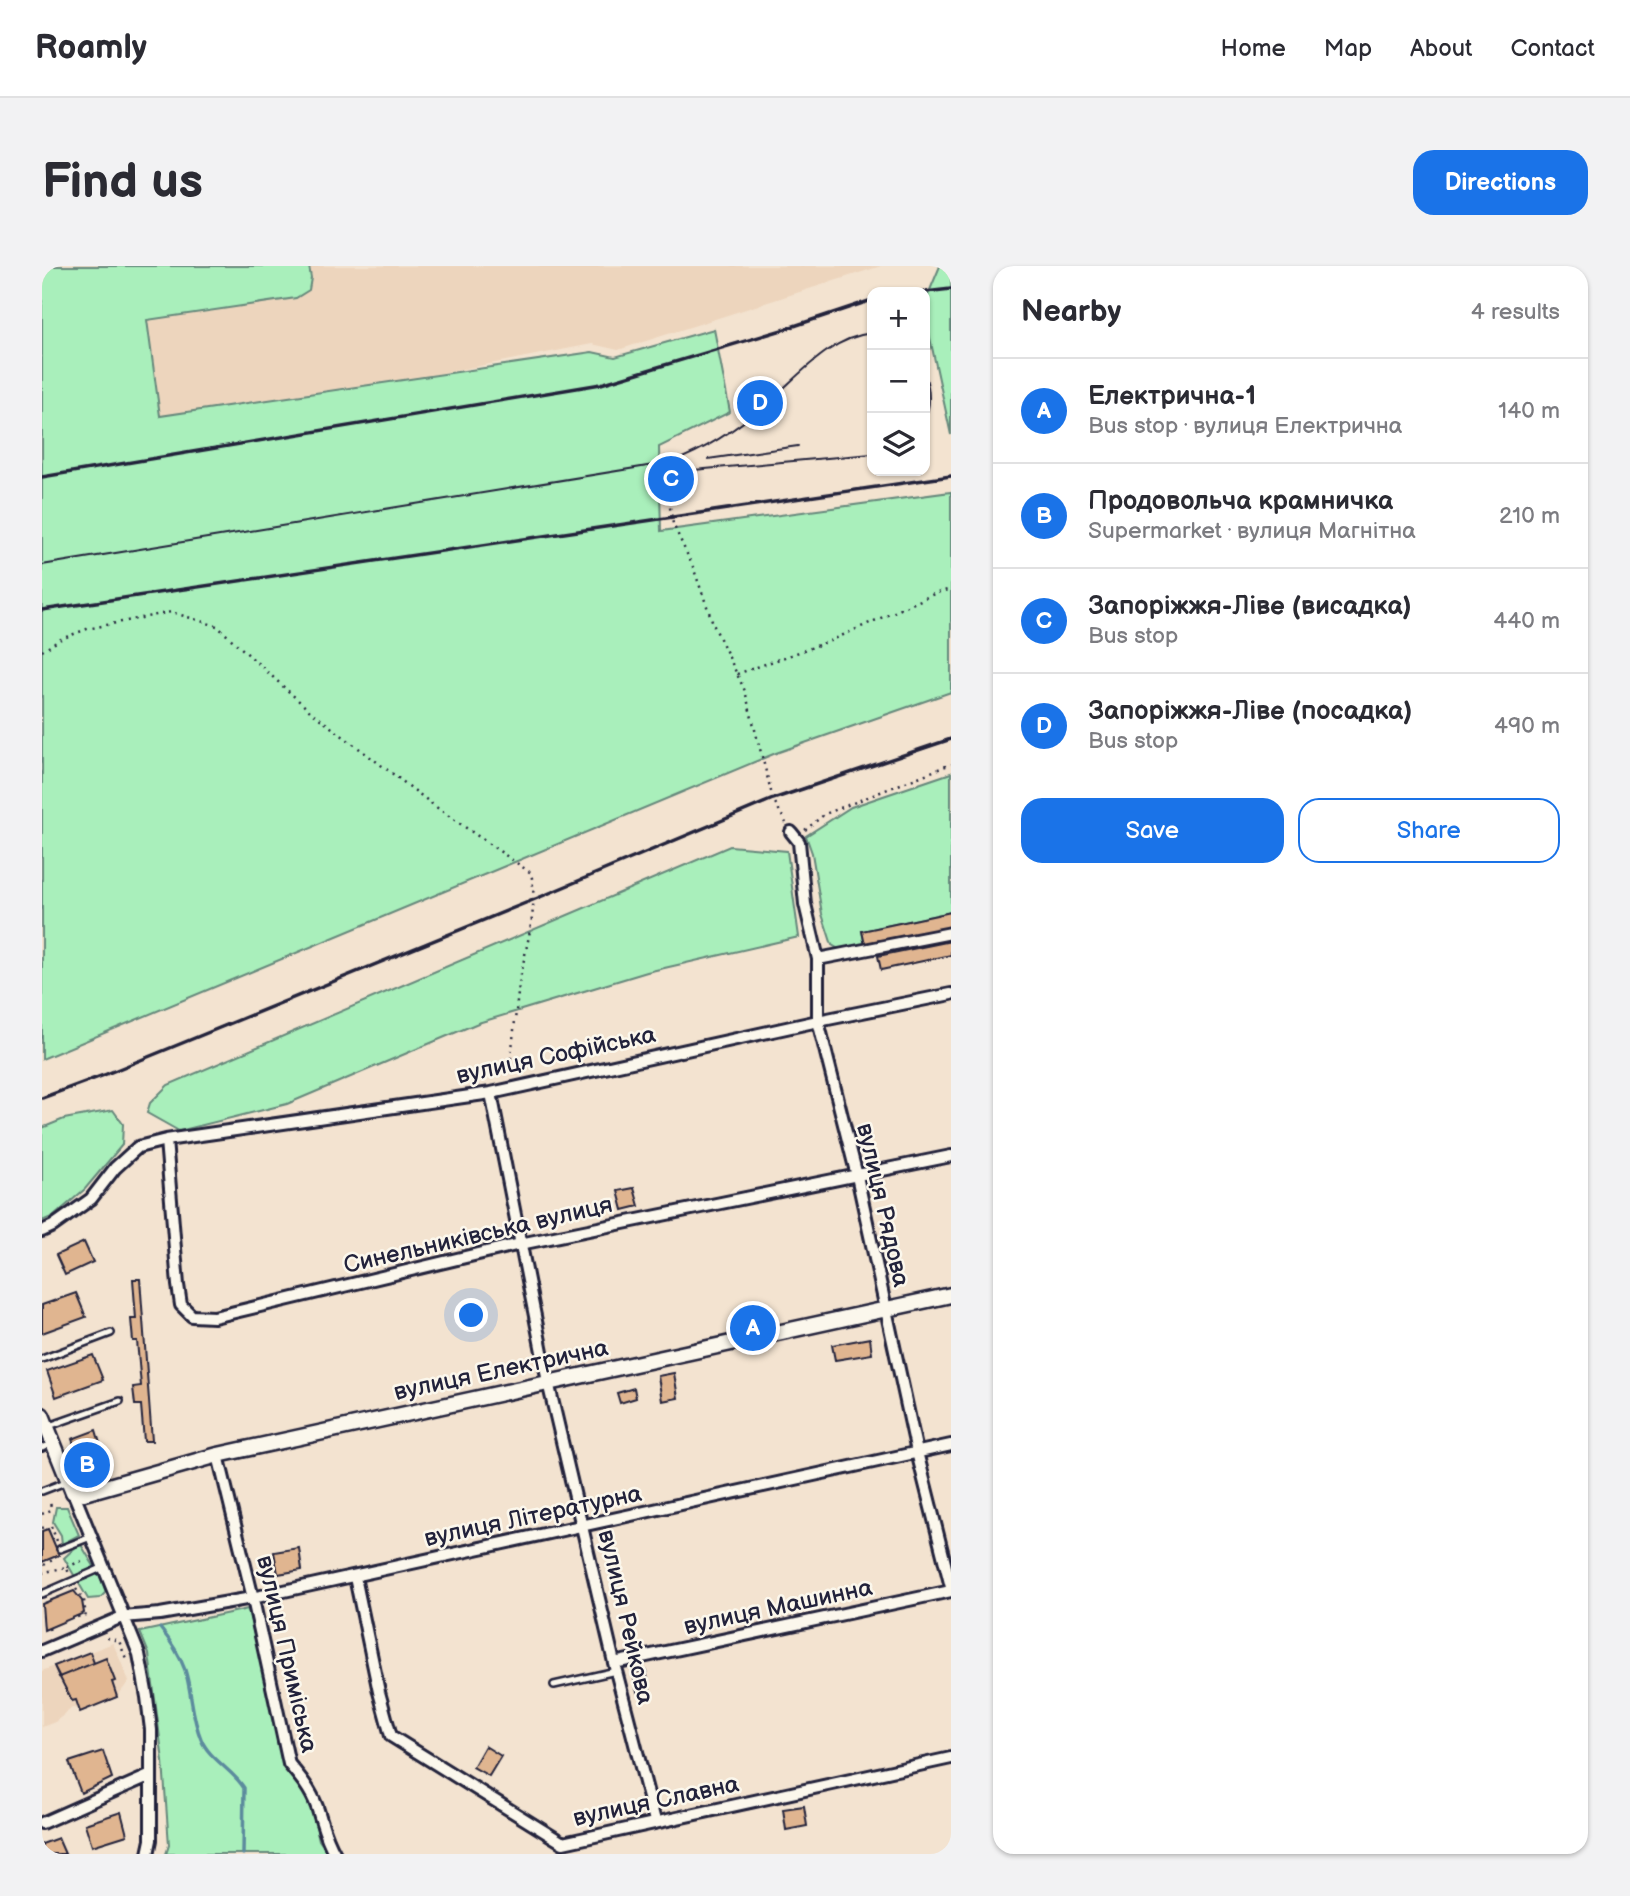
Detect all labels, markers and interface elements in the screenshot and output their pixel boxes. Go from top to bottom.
text: Roamly [35,28,147,68]
text: Home [1221,34,1286,63]
text: Map [1324,34,1372,63]
text: About [1410,34,1472,63]
text: Contact [1510,34,1595,63]
button: Directions [1413,150,1588,215]
text: Find us [42,153,203,212]
map controls [867,287,930,476]
button: + [867,287,930,350]
text: Nearby [1021,294,1121,330]
text: 4 results [1471,298,1560,326]
button: − [867,350,930,413]
pin: D [737,377,783,429]
text: Електрична-1 [1088,381,1256,412]
text: A [1037,397,1051,425]
text: 140 m [1498,397,1560,425]
text: Bus stop · вулиця Електрична [1088,412,1402,440]
button: layers [867,413,930,476]
pin: C [648,453,694,505]
text: Продовольча крамничка [1088,486,1393,517]
text: B [1036,502,1052,530]
text: 210 m [1499,502,1560,530]
text: Supermarket · вулиця Магнітна [1088,517,1416,545]
text: Запоріжжя-Ліве (висадка) [1088,591,1412,622]
text: C [1036,607,1052,635]
text: 440 m [1493,607,1560,635]
text: Bus stop [1088,622,1178,650]
text: Запоріжжя-Ліве (посадка) [1088,696,1412,727]
text: D [1036,712,1052,740]
text: 490 m [1494,712,1560,740]
text: Bus stop [1088,727,1178,755]
button: Save [1021,798,1284,863]
button: Share [1298,798,1560,863]
street label: вулиця Софійська [454,1020,658,1090]
street label: вулиця Рядова [850,1120,916,1290]
street label: Синельниківська вулиця [341,1190,615,1280]
your location [454,1298,488,1332]
pin: A [730,1302,776,1354]
street label: вулиця Електрична [391,1333,611,1407]
pin: B [64,1439,110,1491]
street label: вулиця Літературна [422,1479,644,1553]
street label: вулиця Рейкова [592,1527,660,1707]
street label: вулиця Приміська [250,1553,324,1755]
street label: вулиця Машинна [681,1573,875,1641]
street label: вулиця Славна [570,1769,742,1833]

